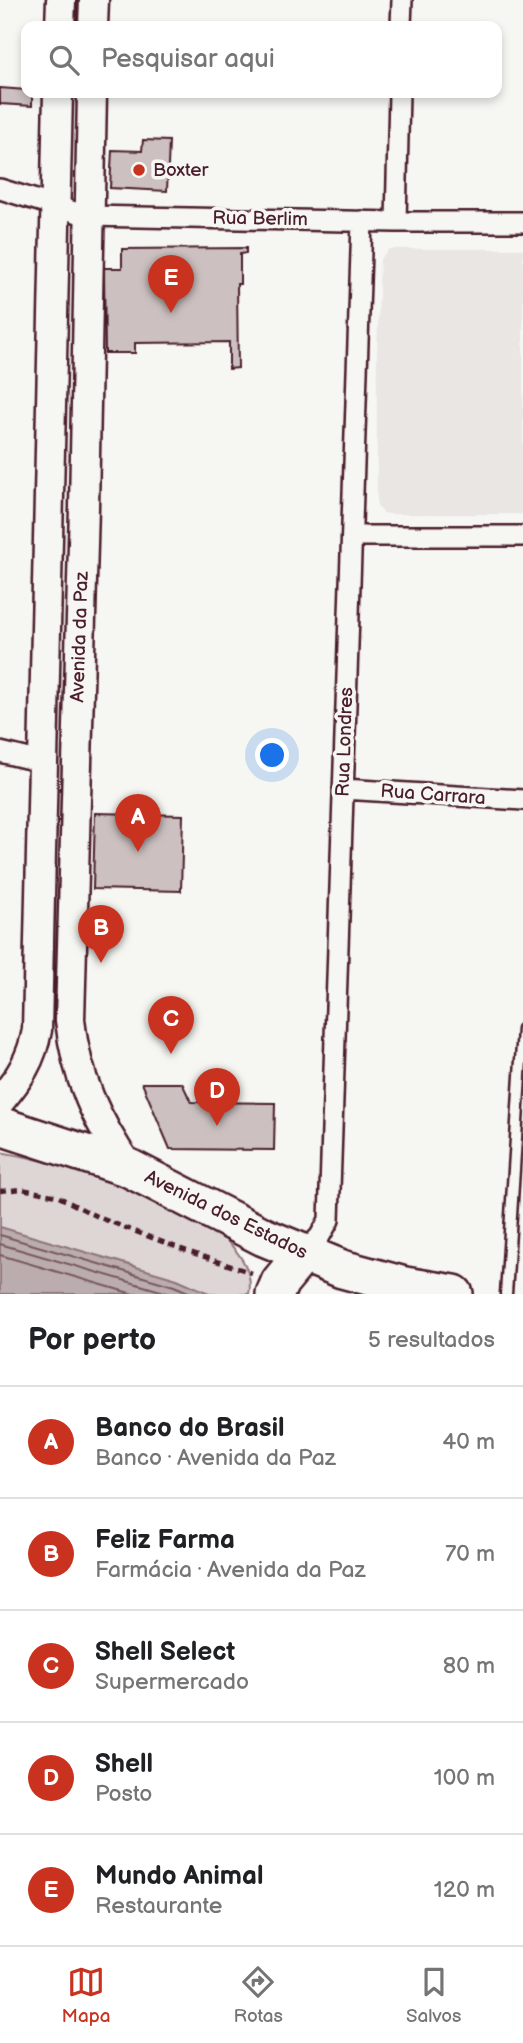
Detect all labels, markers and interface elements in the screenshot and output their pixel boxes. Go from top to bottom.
search box [21,21,502,98]
icon: search [45,41,83,79]
text: Pesquisar aqui [101,44,275,75]
place label: Boxter [153,159,210,182]
marker: Boxter [131,162,147,178]
street label: Rua Berlim [212,207,308,231]
pin: E [148,255,194,313]
street label: Avenida da Paz [66,570,94,703]
street label: Rua Londres [332,687,358,797]
your location [255,738,289,772]
street label: Rua Carrara [380,780,486,810]
pin: A [115,794,161,852]
pin: B [78,905,124,963]
pin: C [148,996,194,1054]
pin: D [194,1068,240,1126]
street label: Avenida dos Estados [141,1166,311,1264]
text: Por perto [28,1322,156,1358]
text: 5 resultados [368,1326,495,1354]
text: Banco do Brasil [95,1413,285,1444]
text: A [44,1428,58,1456]
text: 40 m [442,1428,495,1456]
text: Banco · Avenida da Paz [95,1444,336,1472]
text: Feliz Farma [95,1525,235,1556]
text: B [43,1540,59,1568]
text: 70 m [445,1540,495,1568]
text: Farmácia · Avenida da Paz [95,1556,366,1584]
text: Shell Select [95,1637,235,1668]
text: C [43,1652,59,1680]
text: 80 m [443,1652,495,1680]
text: Supermercado [95,1668,249,1696]
text: Shell [95,1749,153,1780]
text: D [43,1764,59,1792]
text: 100 m [434,1764,495,1792]
text: Posto [95,1780,152,1808]
text: Mundo Animal [95,1861,263,1892]
text: E [44,1876,58,1904]
text: 120 m [434,1876,495,1904]
text: Restaurante [95,1892,222,1920]
tab: Mapa [61,1963,110,2028]
tab: Rotas [233,1963,283,2028]
tab: Salvos [406,1963,462,2028]

